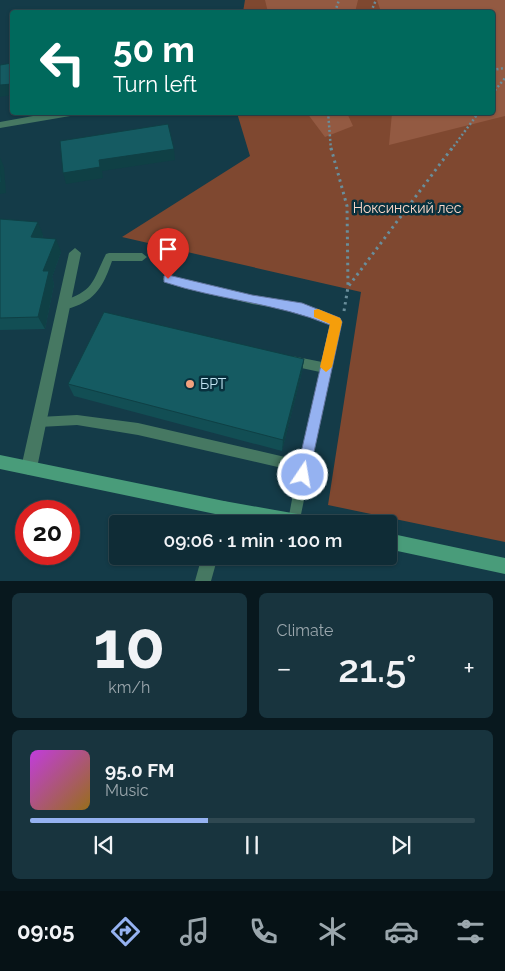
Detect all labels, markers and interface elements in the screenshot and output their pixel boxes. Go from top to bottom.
text: 50 m [113,29,195,70]
icon: left [30,30,95,95]
text: Turn left [113,71,197,97]
park label: Ноксинский лес [353,200,462,216]
pin [147,228,189,279]
icon: arrive [154,235,182,263]
place label: БРТ [200,376,227,392]
marker: БРТ [184,378,196,390]
position arrow [276,448,328,500]
speed limit sign: 20 [15,500,80,565]
text: 09:06 · 1 min · 100 m [164,529,342,551]
text: 10 [93,607,165,683]
text: Climate [277,621,333,640]
text: 21.5° [338,646,417,691]
text: − [277,652,292,685]
text: + [463,652,475,685]
text: km/h [108,678,150,697]
text: 95.0 FM [105,759,175,781]
text: Music [105,781,149,800]
icon: previous [90,831,118,859]
icon: pause [238,831,266,859]
icon: next [387,831,415,859]
icon: directions [108,914,143,949]
icon: music [177,914,212,949]
icon: phone [246,914,281,949]
icon: climate [315,914,350,949]
icon: car [384,914,419,949]
icon: filters [453,914,488,949]
text: 09:05 [17,918,75,944]

